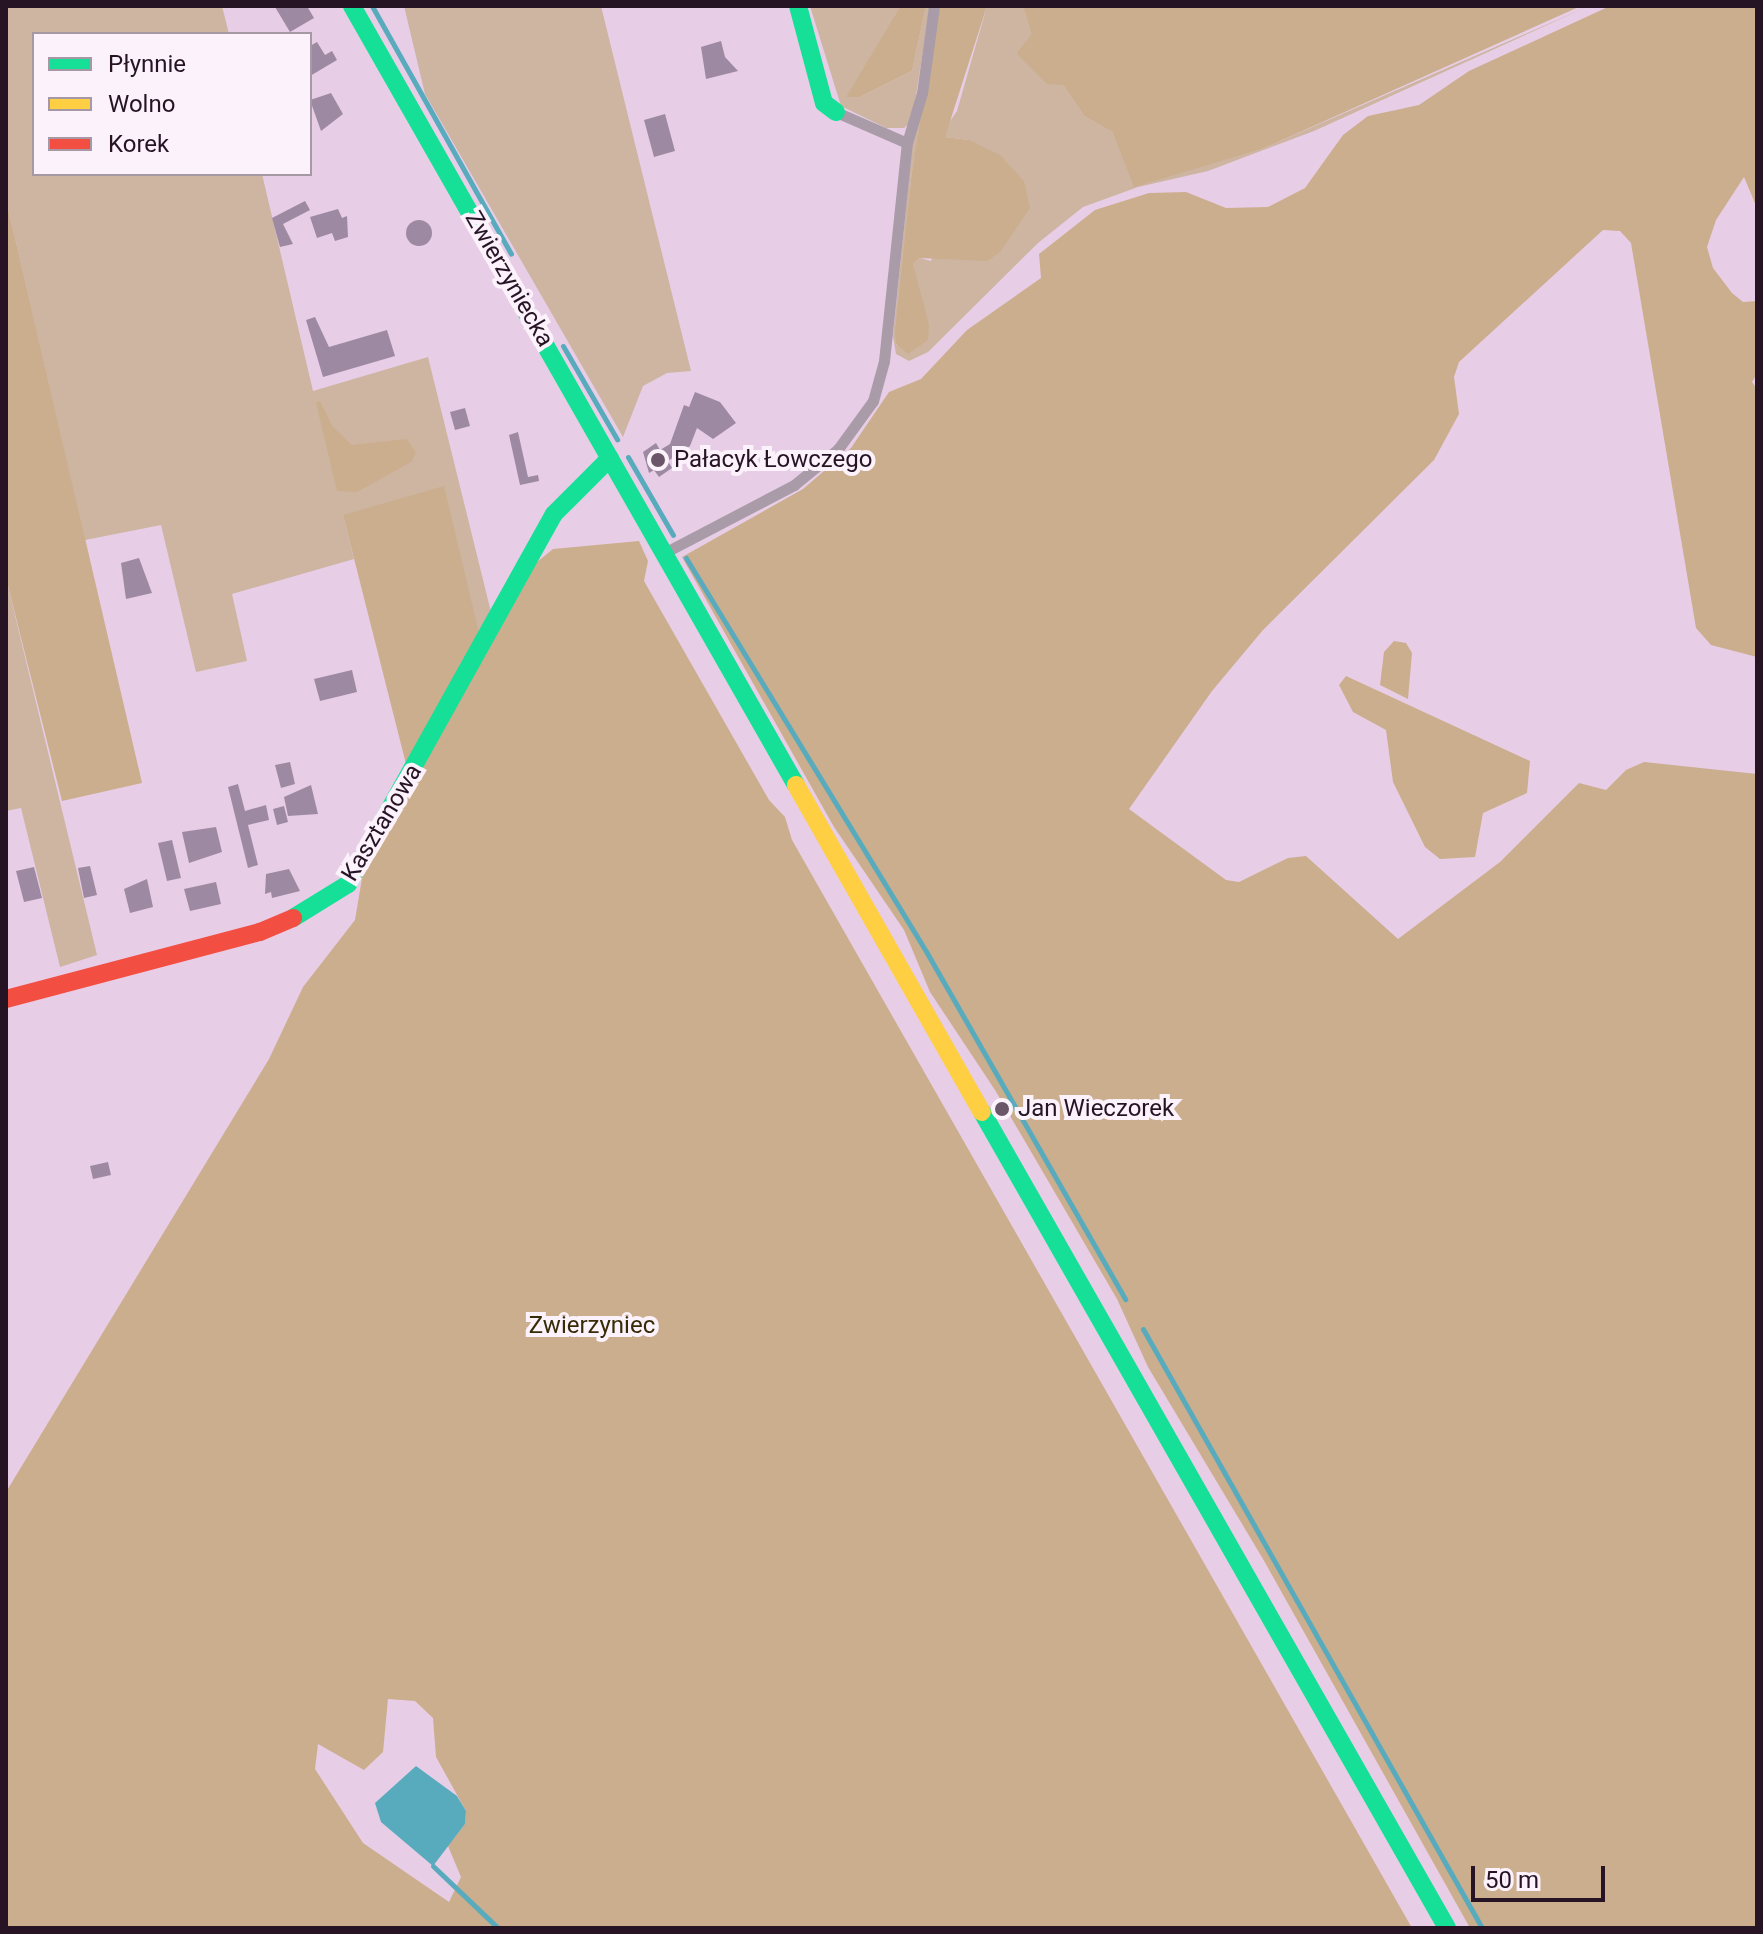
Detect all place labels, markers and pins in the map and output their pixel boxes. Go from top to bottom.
place label: Pałacyk Łowczego [674,446,872,474]
marker: Pałacyk Łowczego [649,451,667,469]
place label: Jan Wieczorek [1018,1095,1174,1123]
marker: Jan Wieczorek [993,1100,1011,1118]

